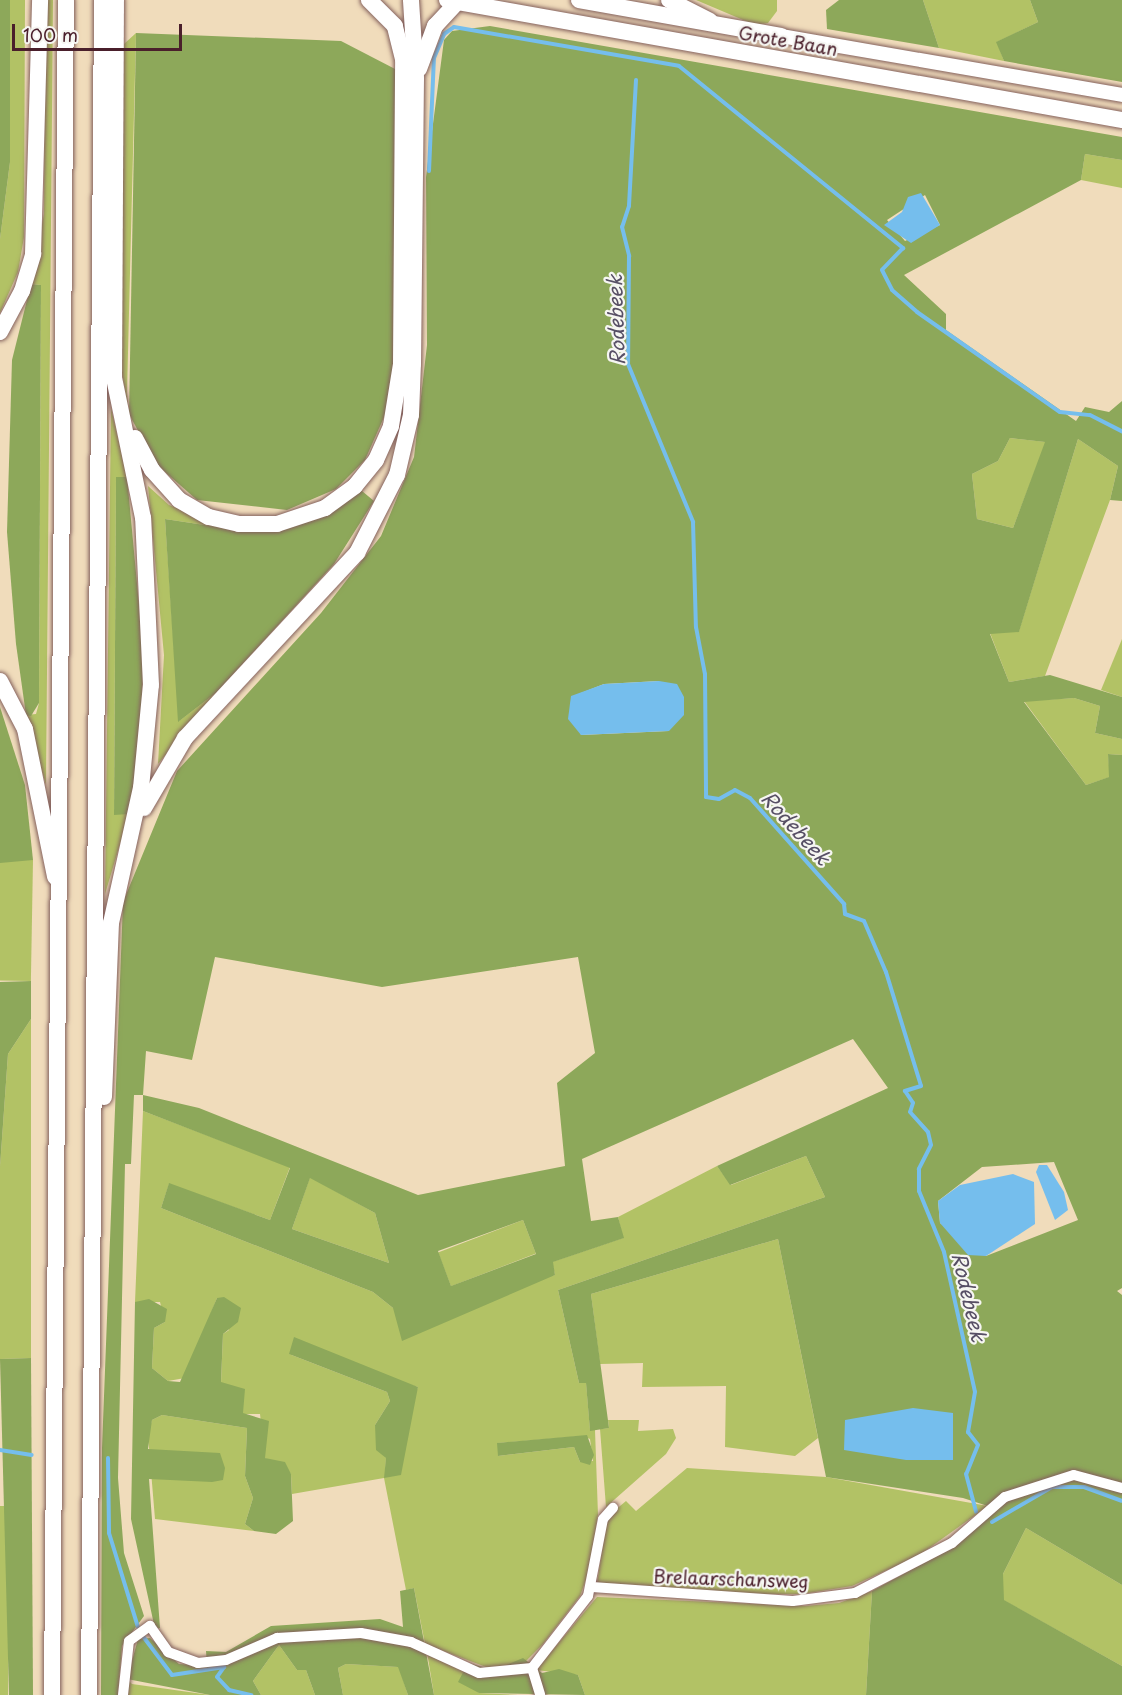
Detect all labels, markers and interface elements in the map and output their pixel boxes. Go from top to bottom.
scale bar [15,12,184,50]
text: 100 m [23,21,78,48]
street label: Grote Baan [737,22,839,60]
water label: Rodebeek [602,274,630,366]
water label: Rodebeek [757,786,835,870]
water label: Rodebeek [947,1250,991,1344]
street label: Brelaarschansweg [653,1565,809,1593]

